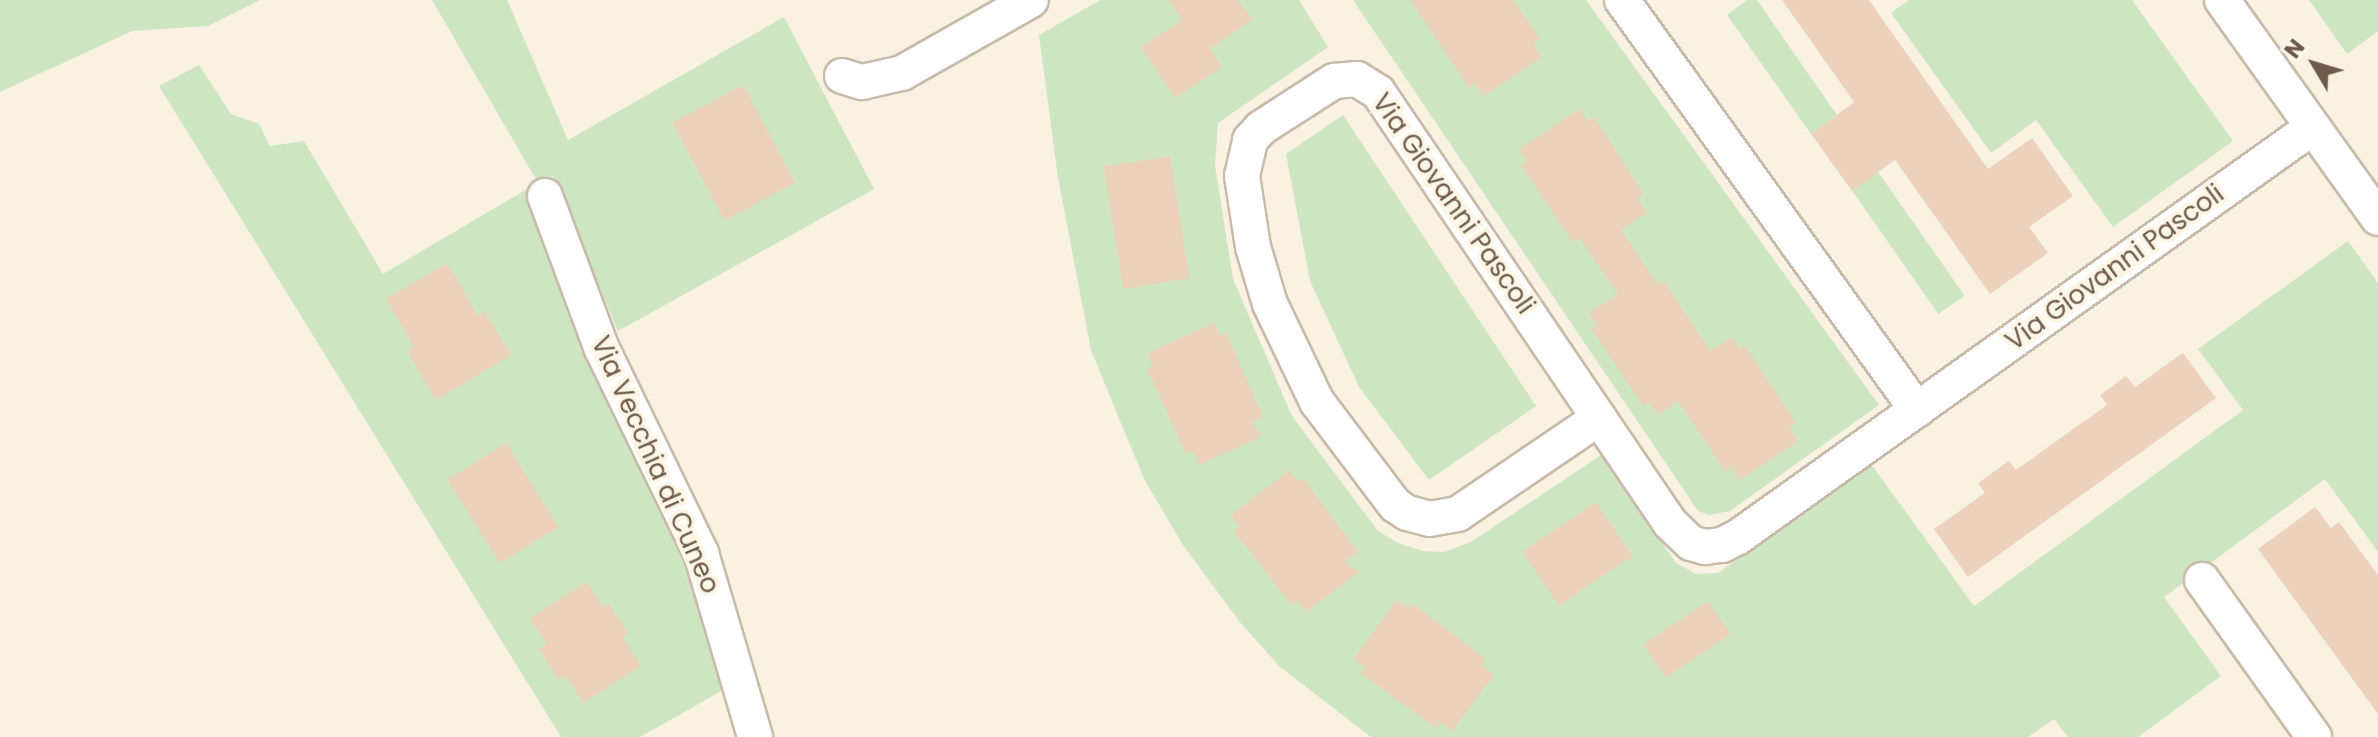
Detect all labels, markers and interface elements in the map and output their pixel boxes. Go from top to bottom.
north arrow [2274,24,2354,104]
text: N [2277,33,2312,65]
street label: Via Giovanni Pascoli [1365,88,1541,320]
street label: Via Giovanni Pascoli [2000,178,2230,358]
street label: Via Vecchia di Cuneo [584,332,726,598]

